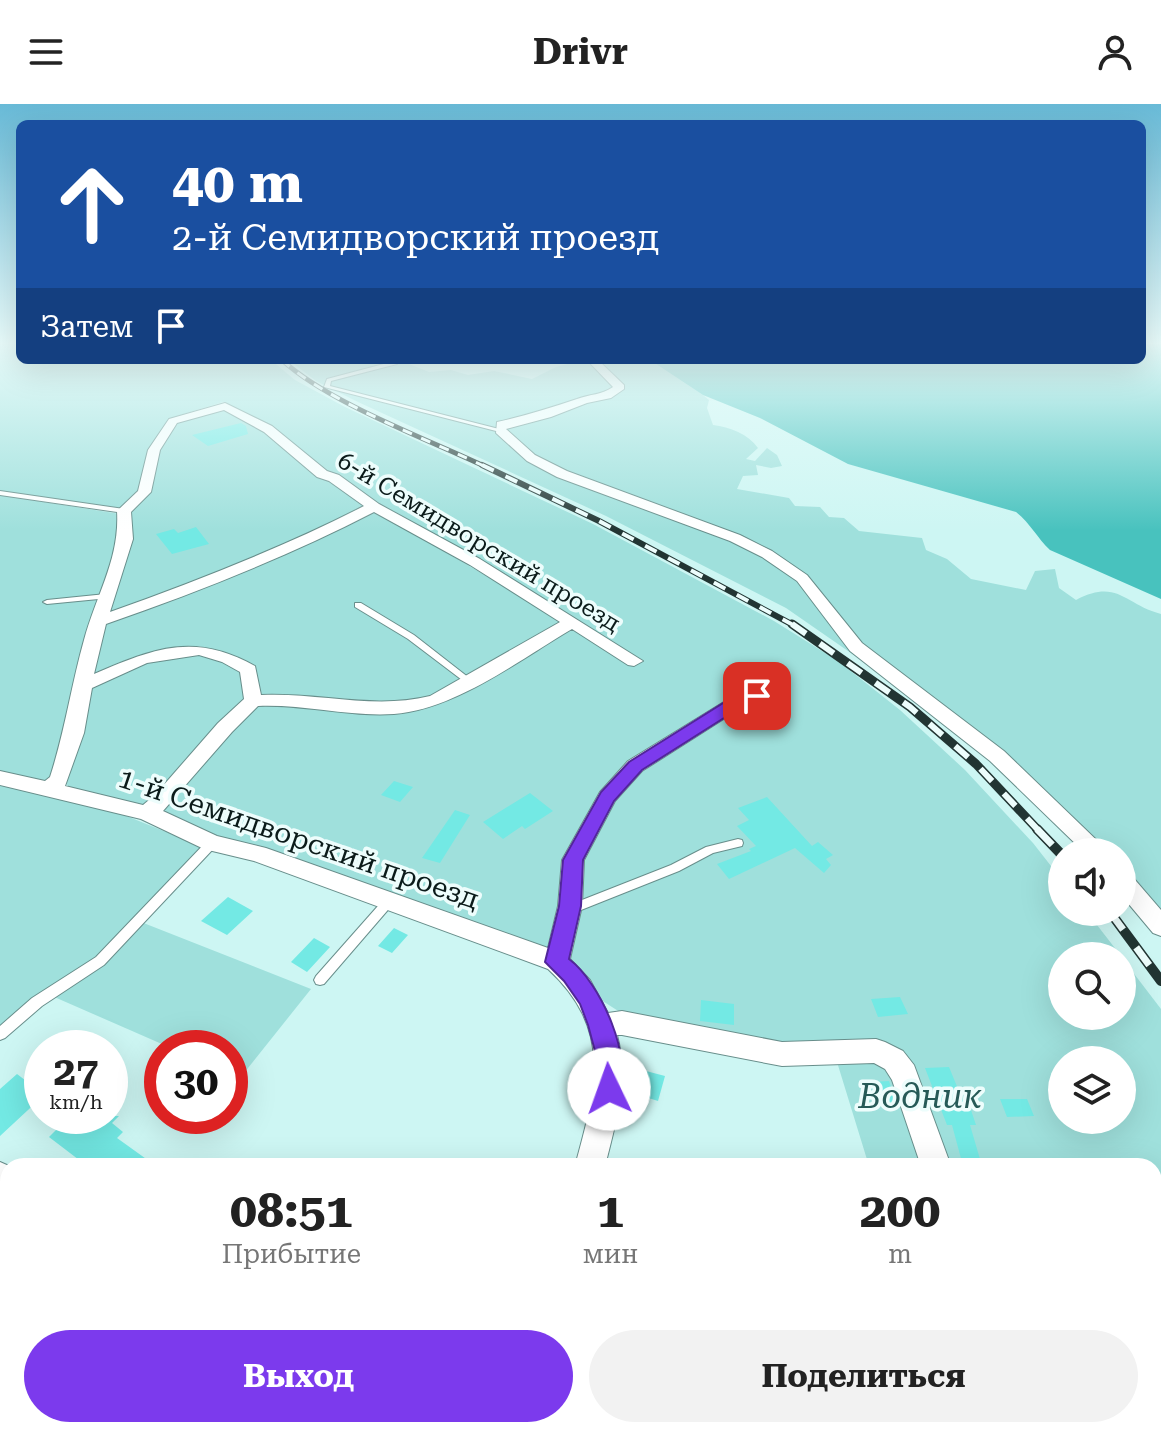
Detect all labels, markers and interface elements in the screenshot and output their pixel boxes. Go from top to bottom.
icon: menu [24,30,68,74]
icon: person [1093,30,1137,74]
text: Drivr [533,31,628,73]
text: 40 m [172,150,303,216]
icon: ahead [40,152,144,256]
text: 2-й Семидворский проезд [172,217,659,259]
icon: arrive [149,304,193,348]
text: Затем [40,309,133,344]
street label: 6-й Семидворский проезд [333,446,625,638]
pin [723,662,791,730]
icon: arrive [735,674,779,718]
street label: 1-й Семидворский проезд [114,761,483,916]
map controls [1048,838,1136,1134]
button: sound [1048,838,1136,926]
button: search [1048,942,1136,1030]
speed limit sign: 30 [144,1030,248,1134]
button: layers [1048,1046,1136,1134]
position arrow [567,1047,651,1131]
text: 27 [54,1048,98,1095]
park label: Водник [857,1076,982,1116]
text: km/h [49,1090,103,1114]
text: 08:51 [230,1183,353,1239]
text: 1 [597,1183,624,1239]
text: 200 [860,1183,940,1239]
text: Прибытие [222,1239,361,1269]
text: мин [583,1239,638,1269]
text: m [888,1239,912,1269]
button: Выход [24,1330,573,1422]
button: Поделиться [589,1330,1138,1422]

